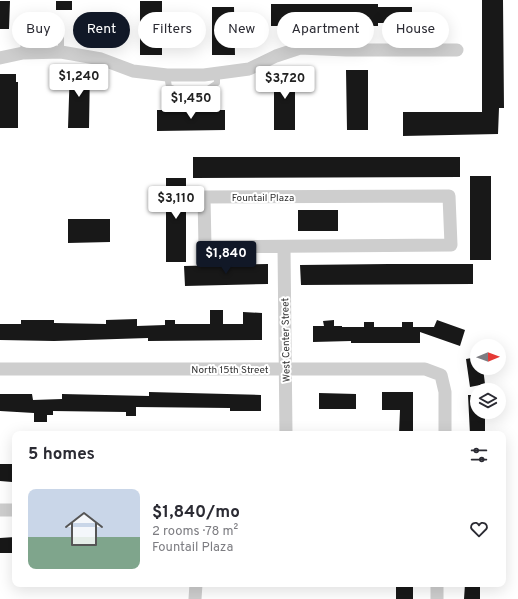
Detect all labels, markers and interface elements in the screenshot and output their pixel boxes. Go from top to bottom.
chip: Buy [12,12,65,48]
chip: Rent [73,12,130,48]
chip: Filters [138,12,206,48]
chip: New [214,12,269,48]
chip: Apartment [277,12,374,48]
chip: House [382,12,449,48]
pin: $1,240 [46,64,112,98]
pin: $3,720 [252,66,318,100]
text: $1,240 [58,69,100,85]
text: $3,720 [265,71,305,87]
pin: $1,450 [158,86,224,120]
text: $1,450 [170,91,212,107]
pin: $3,110 [143,186,209,220]
text: $3,110 [157,191,195,207]
street label: Fountail Plaza [232,192,294,205]
pin: $1,840 [193,241,259,275]
text: $1,840 [205,246,247,262]
street label: West Center Street [279,297,294,382]
north arrow [470,339,506,375]
map controls [470,339,506,419]
street label: North 15th Street [191,364,269,377]
button: layers [470,383,506,419]
text: 5 homes [28,444,95,466]
icon: filters [468,444,490,466]
text: $1,840/mo [152,502,240,524]
icon: home [60,505,108,553]
icon: heart [468,518,490,540]
text: 2 rooms · 78 m² [152,524,238,540]
text: Fountail Plaza [152,540,233,556]

